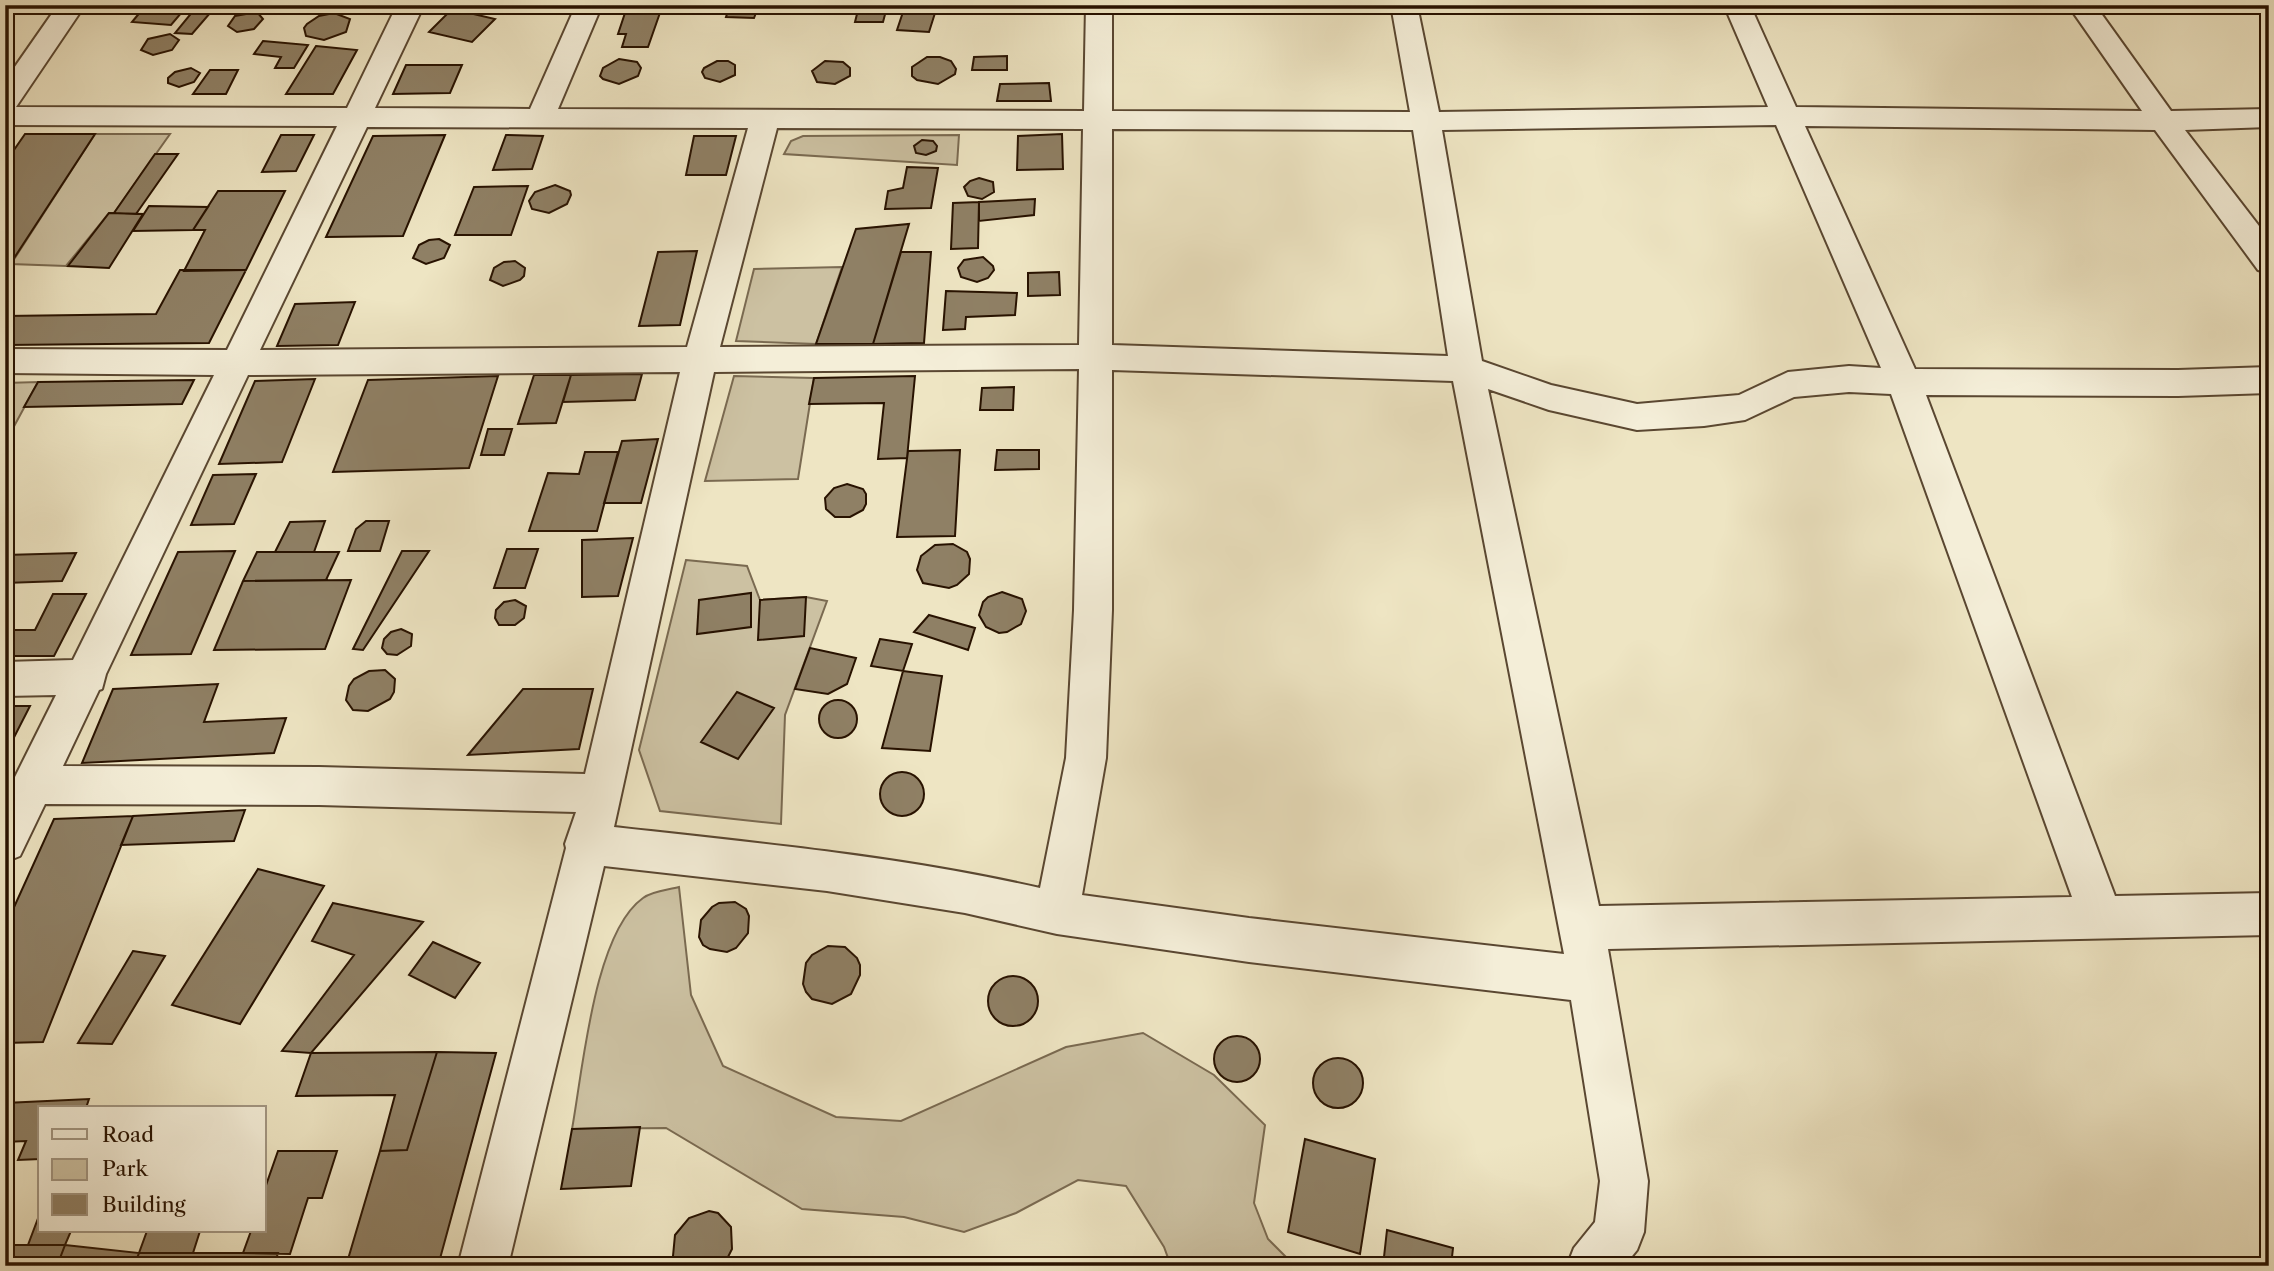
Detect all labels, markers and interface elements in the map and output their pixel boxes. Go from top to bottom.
legend [38,1106,266,1232]
text: Road [102,1122,154,1147]
text: Park [102,1156,148,1181]
text: Building [102,1192,187,1217]

